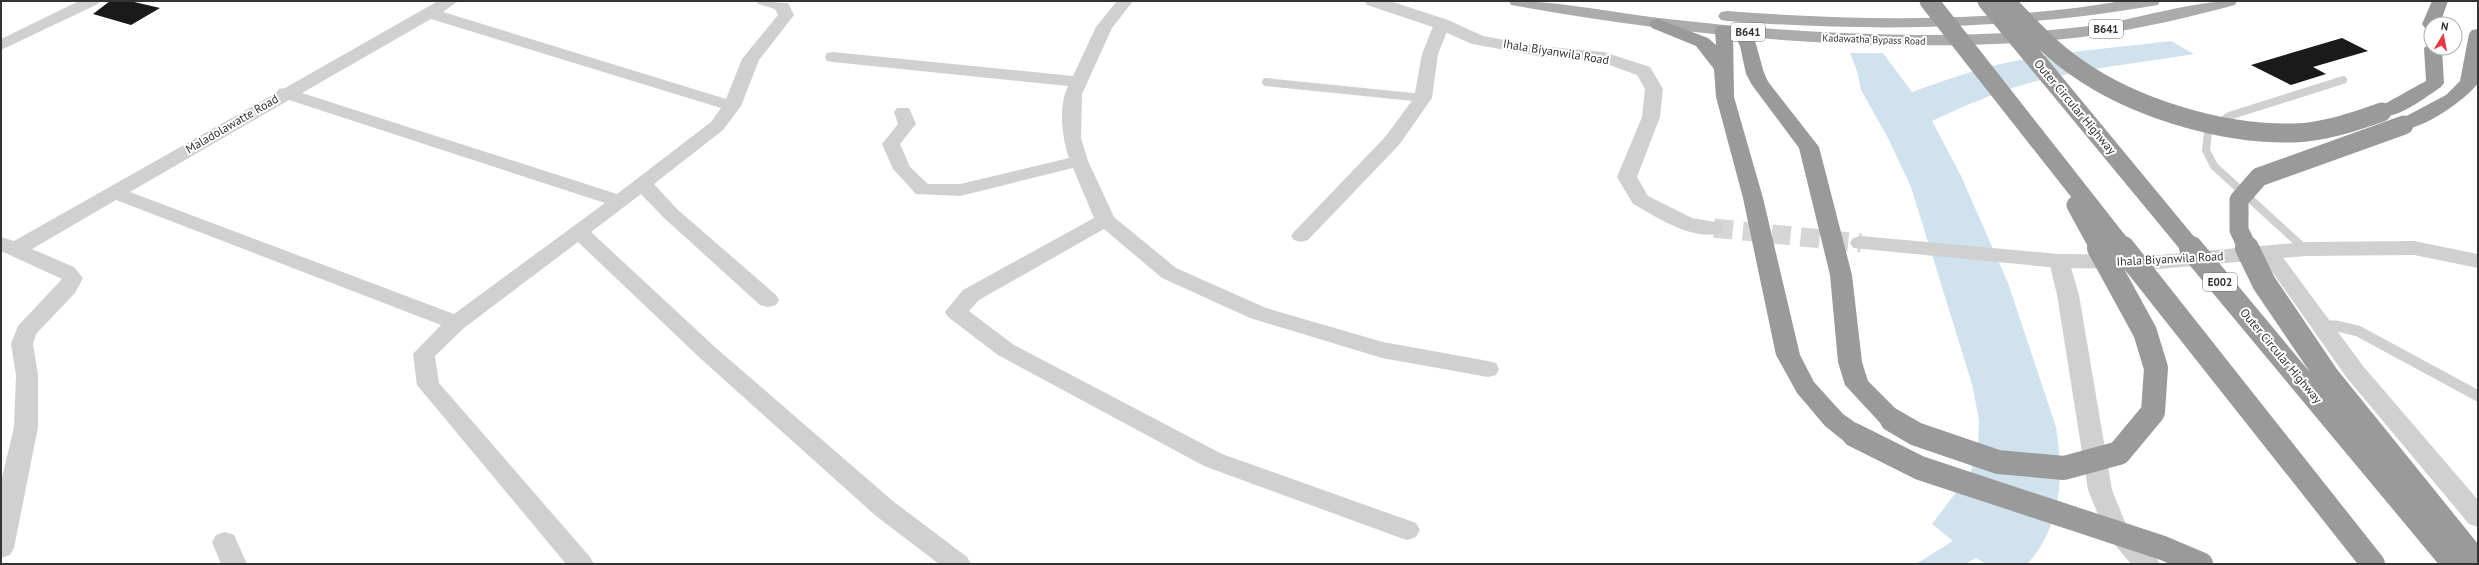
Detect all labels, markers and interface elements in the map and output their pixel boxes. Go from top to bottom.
north arrow [2423,16,2463,56]
text: N [2440,19,2450,34]
road number: B641 [2089,20,2123,38]
road number: B641 [1731,23,1765,41]
street label: Kadawatha Bypass Road [1822,31,1926,48]
street label: Ihala Biyanwila Road [1502,36,1610,67]
street label: Outer Circular Highway [2031,56,2120,158]
street label: Maladolawatte Road [183,91,281,156]
street label: Ihala Biyanwila Road [2116,248,2224,269]
road number: E002 [2203,273,2237,291]
street label: Outer Circular Highway [2237,305,2326,407]

